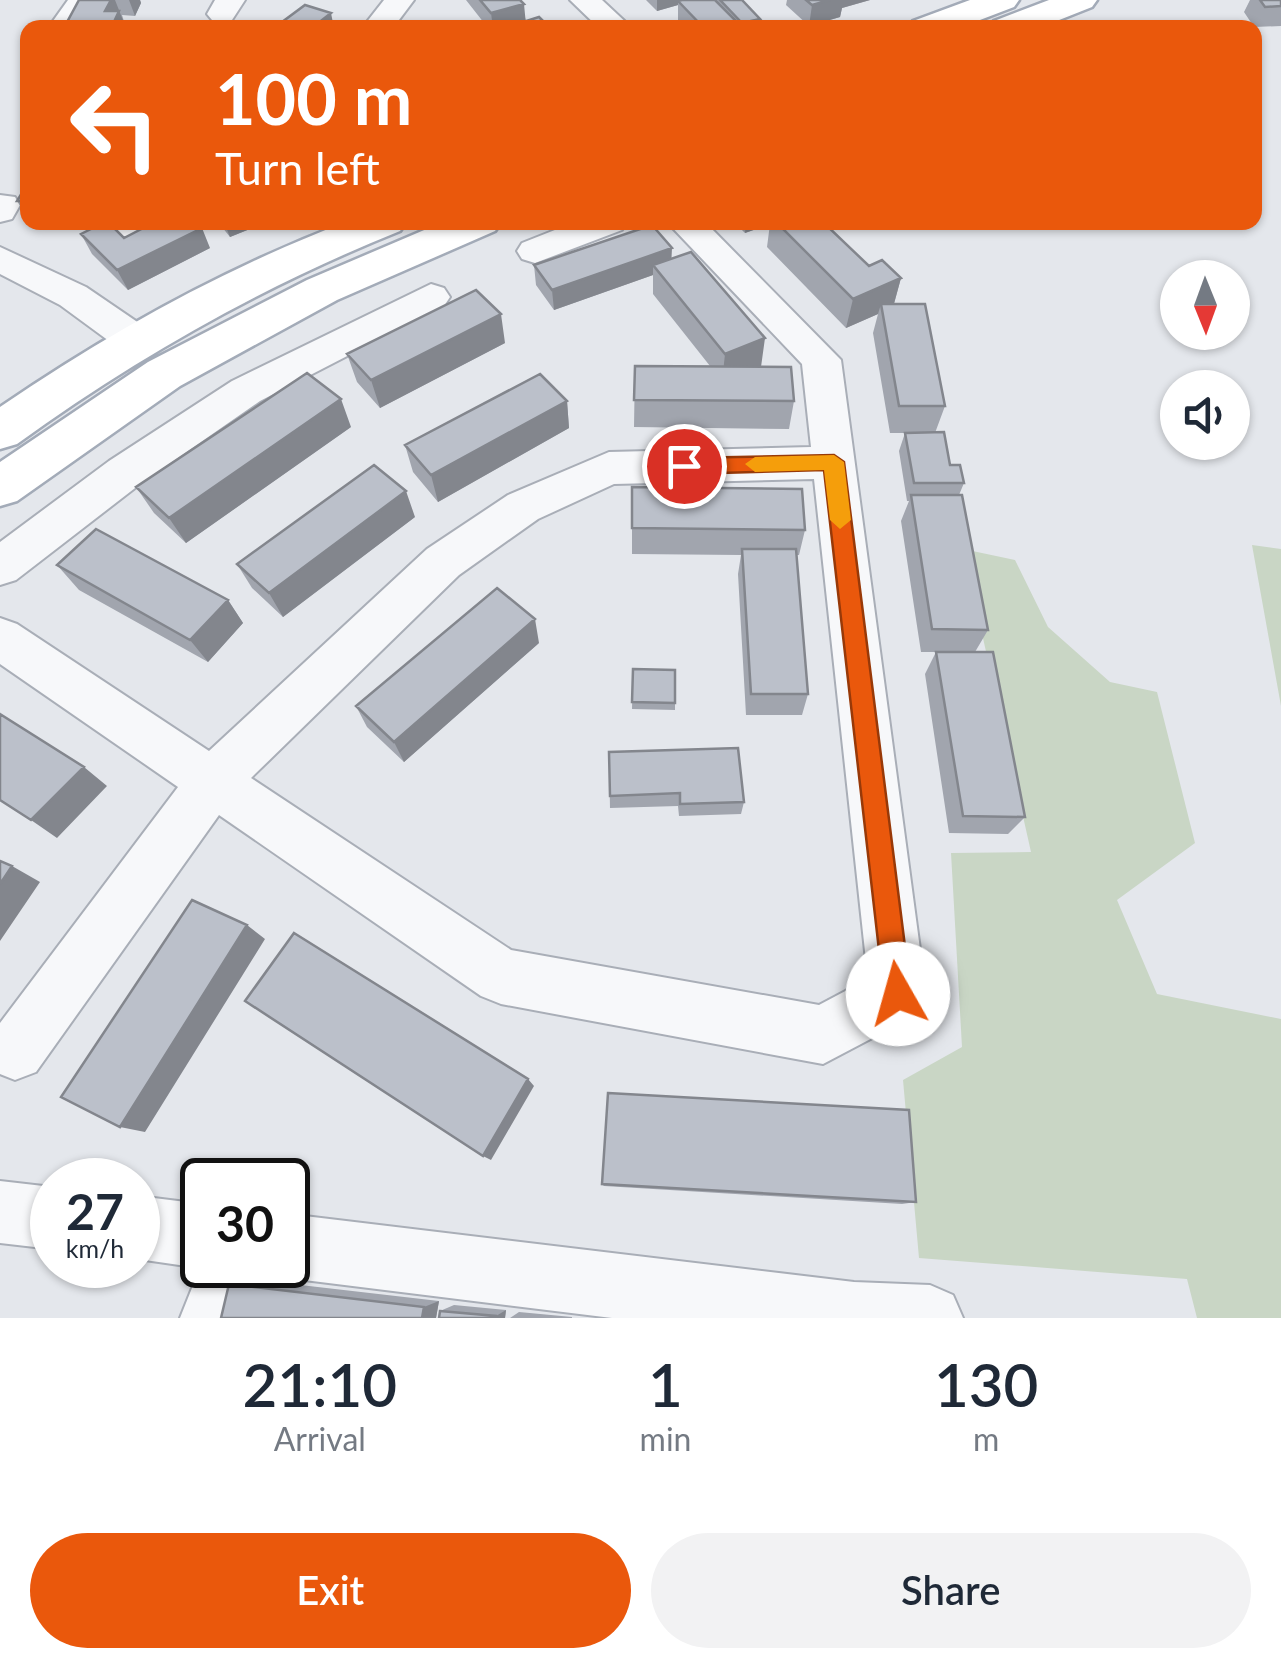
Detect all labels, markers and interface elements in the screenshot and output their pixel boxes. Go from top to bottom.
text: 100 m [215,56,412,140]
icon: left [50,60,180,190]
text: Turn left [215,141,380,195]
north arrow [1160,260,1250,350]
map controls [1160,260,1250,460]
button: sound [1160,370,1250,460]
pin [642,424,727,509]
icon: arrive [657,439,712,494]
position arrow [846,942,950,1046]
speed limit sign: 30 [180,1158,310,1288]
text: 27 [66,1181,124,1241]
text: km/h [66,1233,124,1263]
text: 21:10 [243,1348,397,1420]
text: 1 [648,1348,683,1420]
text: 130 [934,1348,1038,1420]
text: Arrival [274,1419,366,1458]
text: min [640,1419,691,1458]
text: m [973,1419,999,1458]
button: Exit [30,1533,631,1648]
button: Share [651,1533,1251,1648]

